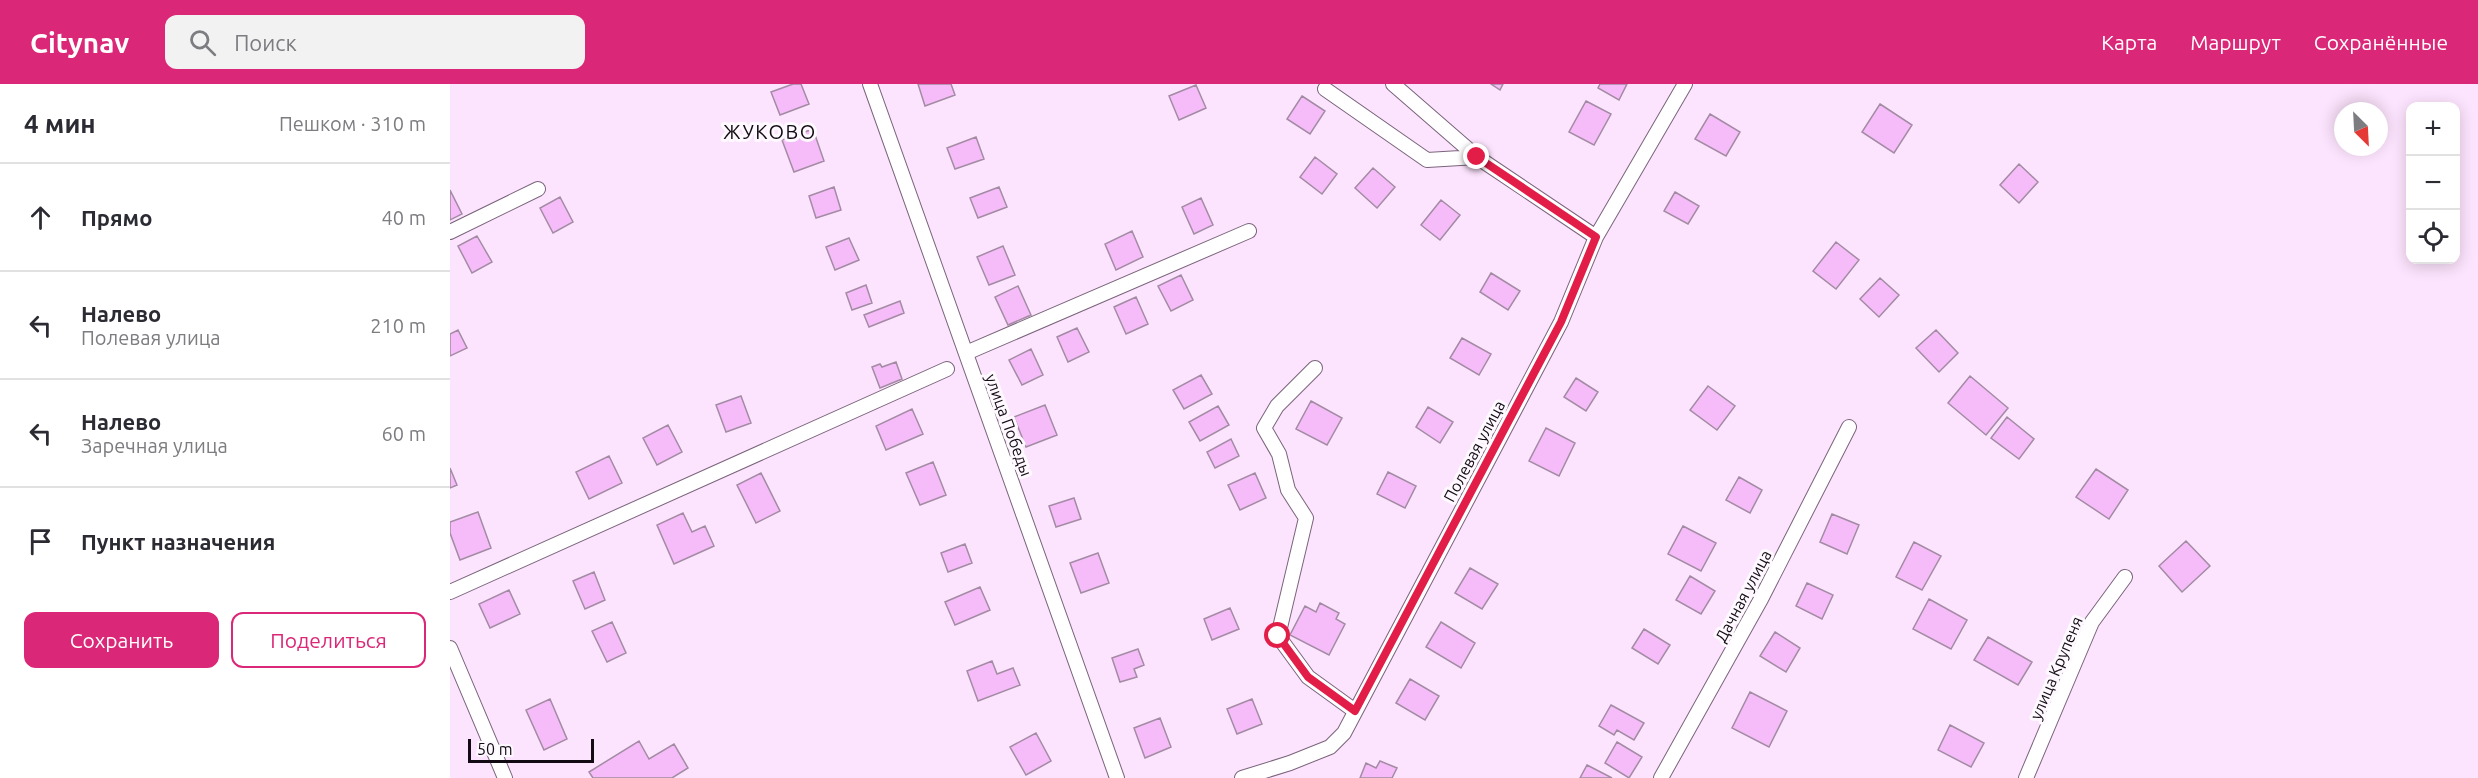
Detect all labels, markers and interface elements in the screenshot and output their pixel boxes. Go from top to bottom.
search box [165,15,585,69]
icon: search [186,26,219,59]
text: Citynav [30,27,129,58]
text: Поиск [234,30,297,55]
text: Карта [2101,30,2157,54]
text: Маршрут [2190,30,2281,54]
text: Сохранённые [2314,30,2448,54]
north arrow [2334,102,2388,156]
map controls [2406,102,2460,264]
button: + [2406,102,2460,156]
text: 4 мин [24,109,96,138]
text: Пешком · 310 m [279,112,426,135]
district label: ЖУКОВО [723,120,817,143]
route end [1463,143,1489,169]
button: − [2406,156,2460,210]
icon: ahead [24,201,57,234]
text: Прямо [81,205,152,230]
text: 40 m [382,206,426,229]
button: locate [2406,210,2460,264]
text: Налево [81,301,161,326]
icon: left [24,309,57,342]
text: 210 m [370,314,426,337]
text: Полевая улица [81,326,221,349]
street label: улица Победы [982,371,1036,479]
street label: Полевая улица [1440,397,1508,505]
text: Налево [81,409,161,434]
icon: left [24,417,57,450]
text: 60 m [382,422,426,445]
text: Заречная улица [81,434,228,457]
icon: arrive [24,525,57,558]
text: Пункт назначения [81,529,275,554]
street label: Дачная улица [1711,547,1775,645]
button: Сохранить [24,612,219,668]
button: Поделиться [231,612,426,668]
street label: улица Крупеня [2026,614,2086,722]
route start [1264,622,1290,648]
scale bar [468,736,594,764]
text: 50 m [477,740,513,758]

